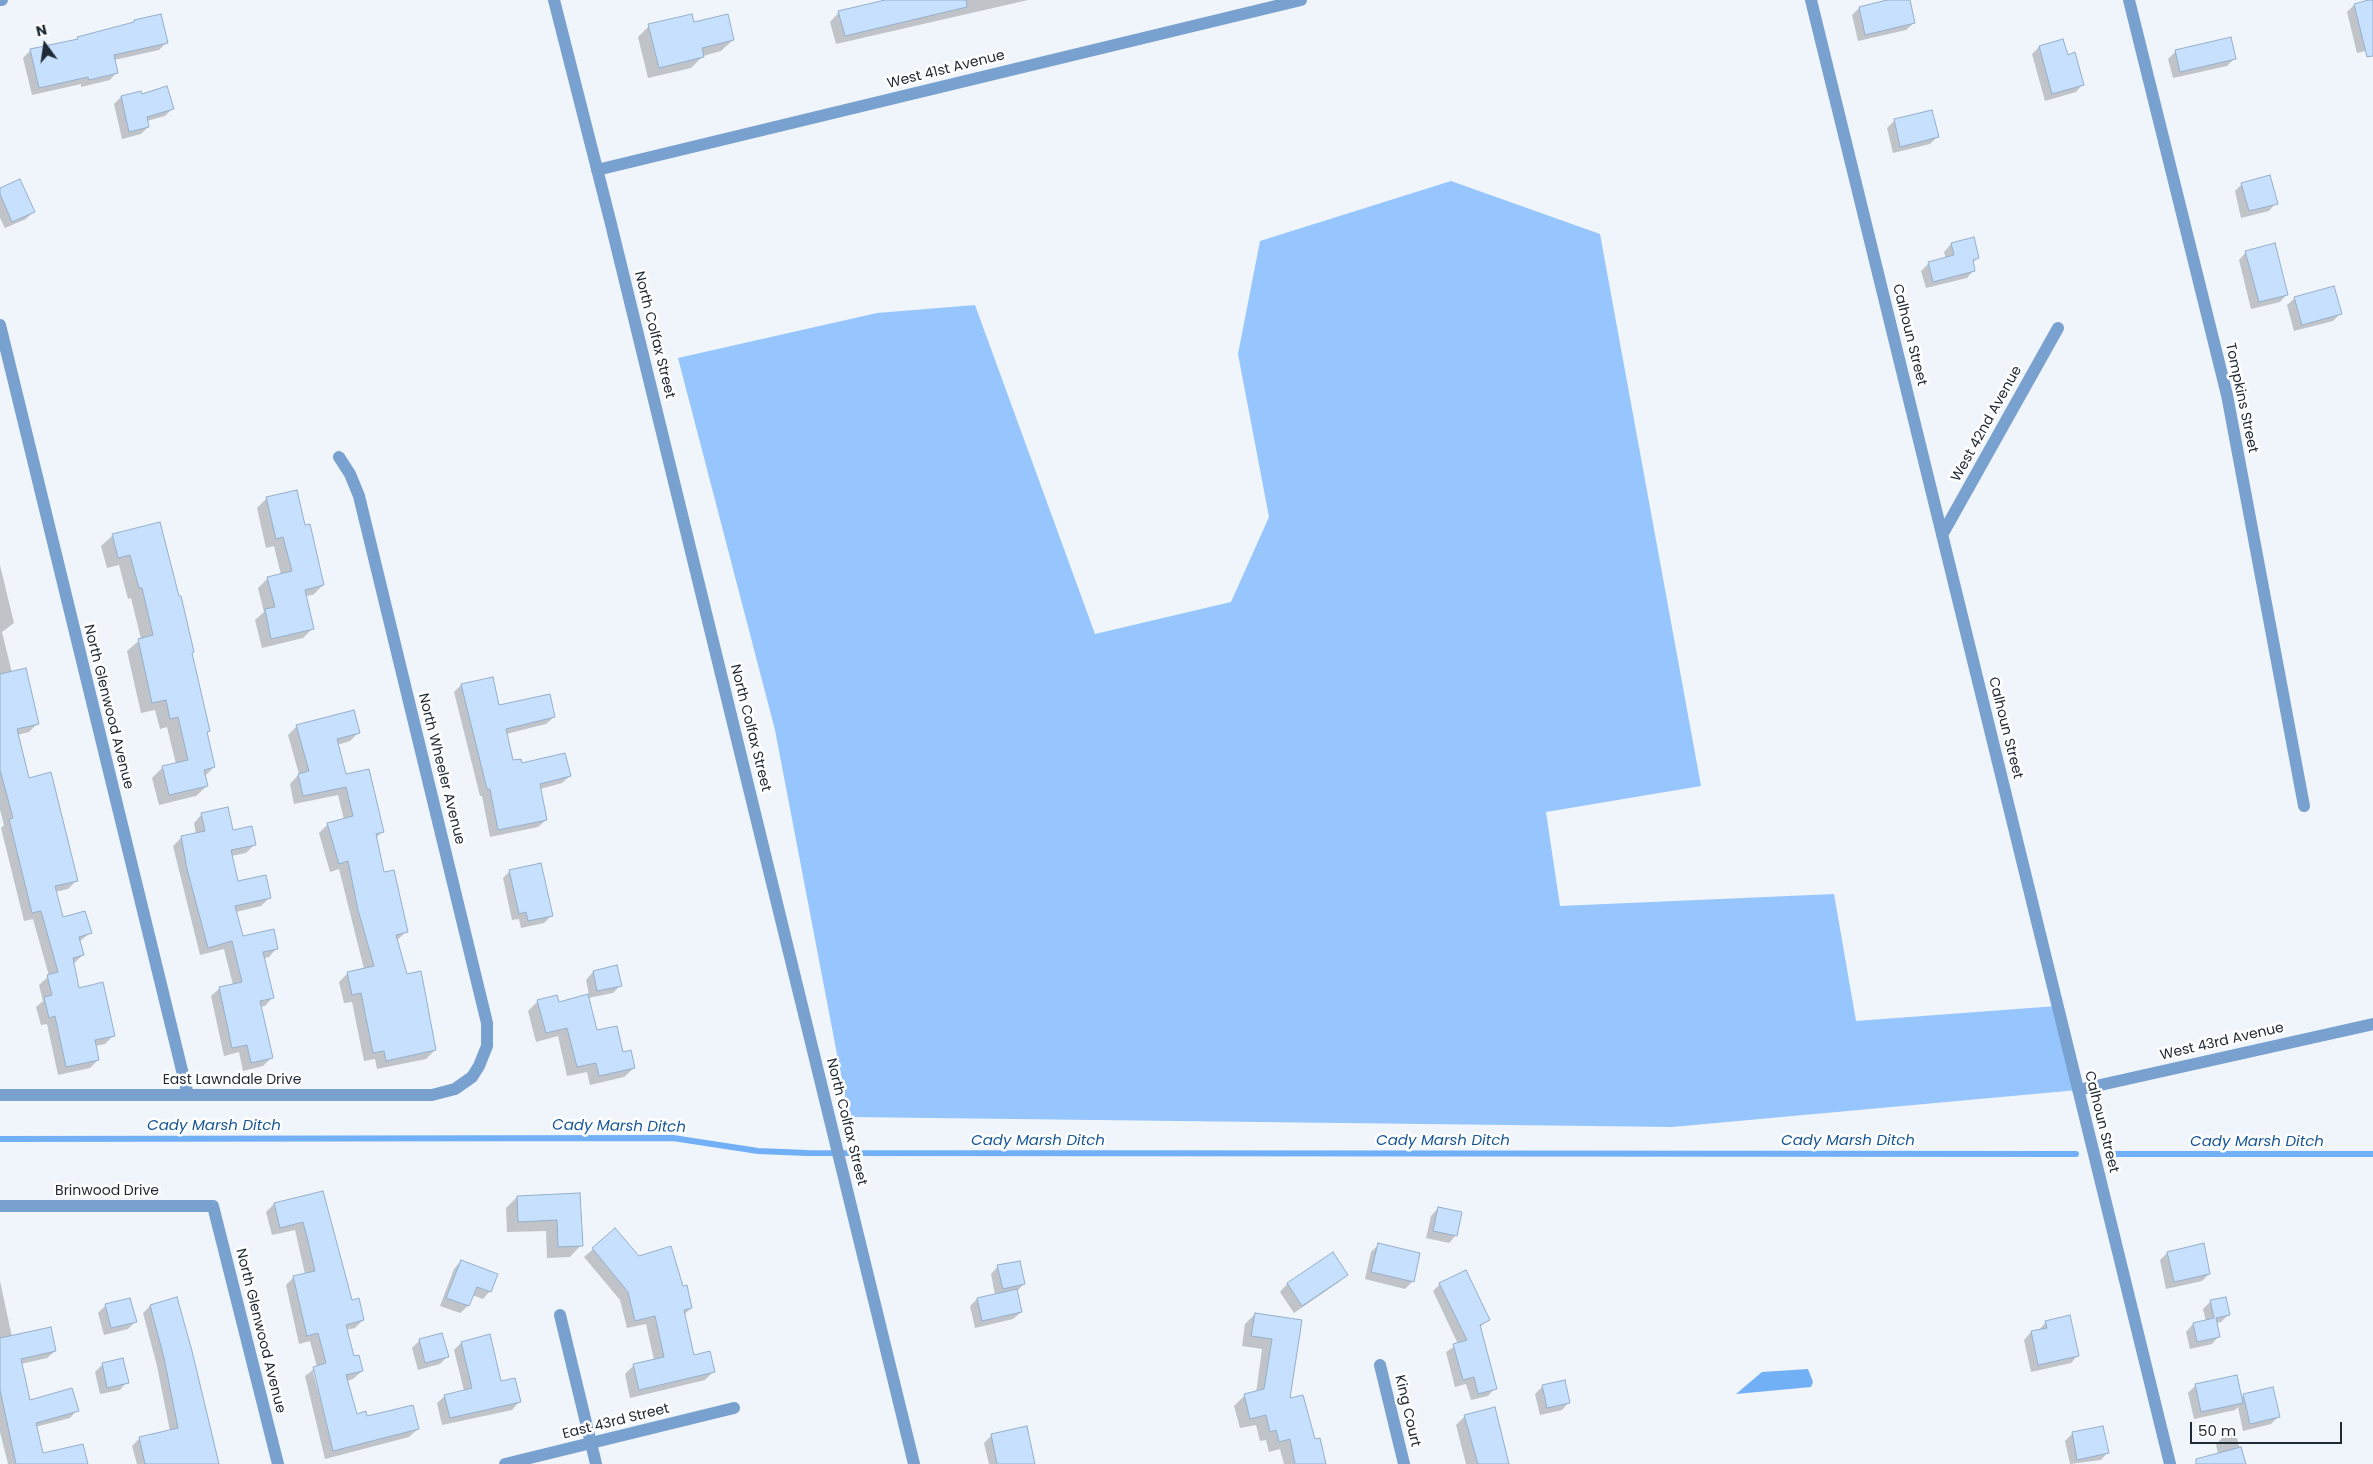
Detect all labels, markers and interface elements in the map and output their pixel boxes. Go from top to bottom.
text: N [34,19,49,41]
north arrow [20,20,70,70]
street label: West 41st Avenue [886,47,1006,93]
street label: North Colfax Street [630,270,678,400]
street label: Calhoun Street [1888,282,1930,388]
street label: Tompkins Street [2221,341,2261,455]
street label: West 42nd Avenue [1948,363,2026,485]
street label: North Glenwood Avenue [79,623,137,791]
street label: North Colfax Street [726,663,774,793]
street label: Calhoun Street [1984,675,2026,781]
street label: North Wheeler Avenue [414,692,468,846]
street label: West 43rd Avenue [2158,1020,2286,1064]
street label: North Colfax Street [822,1057,870,1187]
street label: Calhoun Street [2080,1069,2122,1175]
street label: East Lawndale Drive [163,1072,301,1088]
water label: Cady Marsh Ditch [147,1117,281,1135]
water label: Cady Marsh Ditch [552,1117,686,1137]
water label: Cady Marsh Ditch [971,1132,1105,1150]
water label: Cady Marsh Ditch [1376,1132,1510,1150]
water label: Cady Marsh Ditch [1781,1132,1915,1150]
water label: Cady Marsh Ditch [2190,1133,2324,1151]
street label: Brinwood Drive [55,1183,159,1199]
street label: North Glenwood Avenue [231,1247,289,1415]
street label: King Court [1391,1374,1423,1448]
street label: East 43rd Street [561,1401,671,1443]
scale bar [2193,1412,2346,1444]
text: 50 m [2198,1420,2236,1441]

